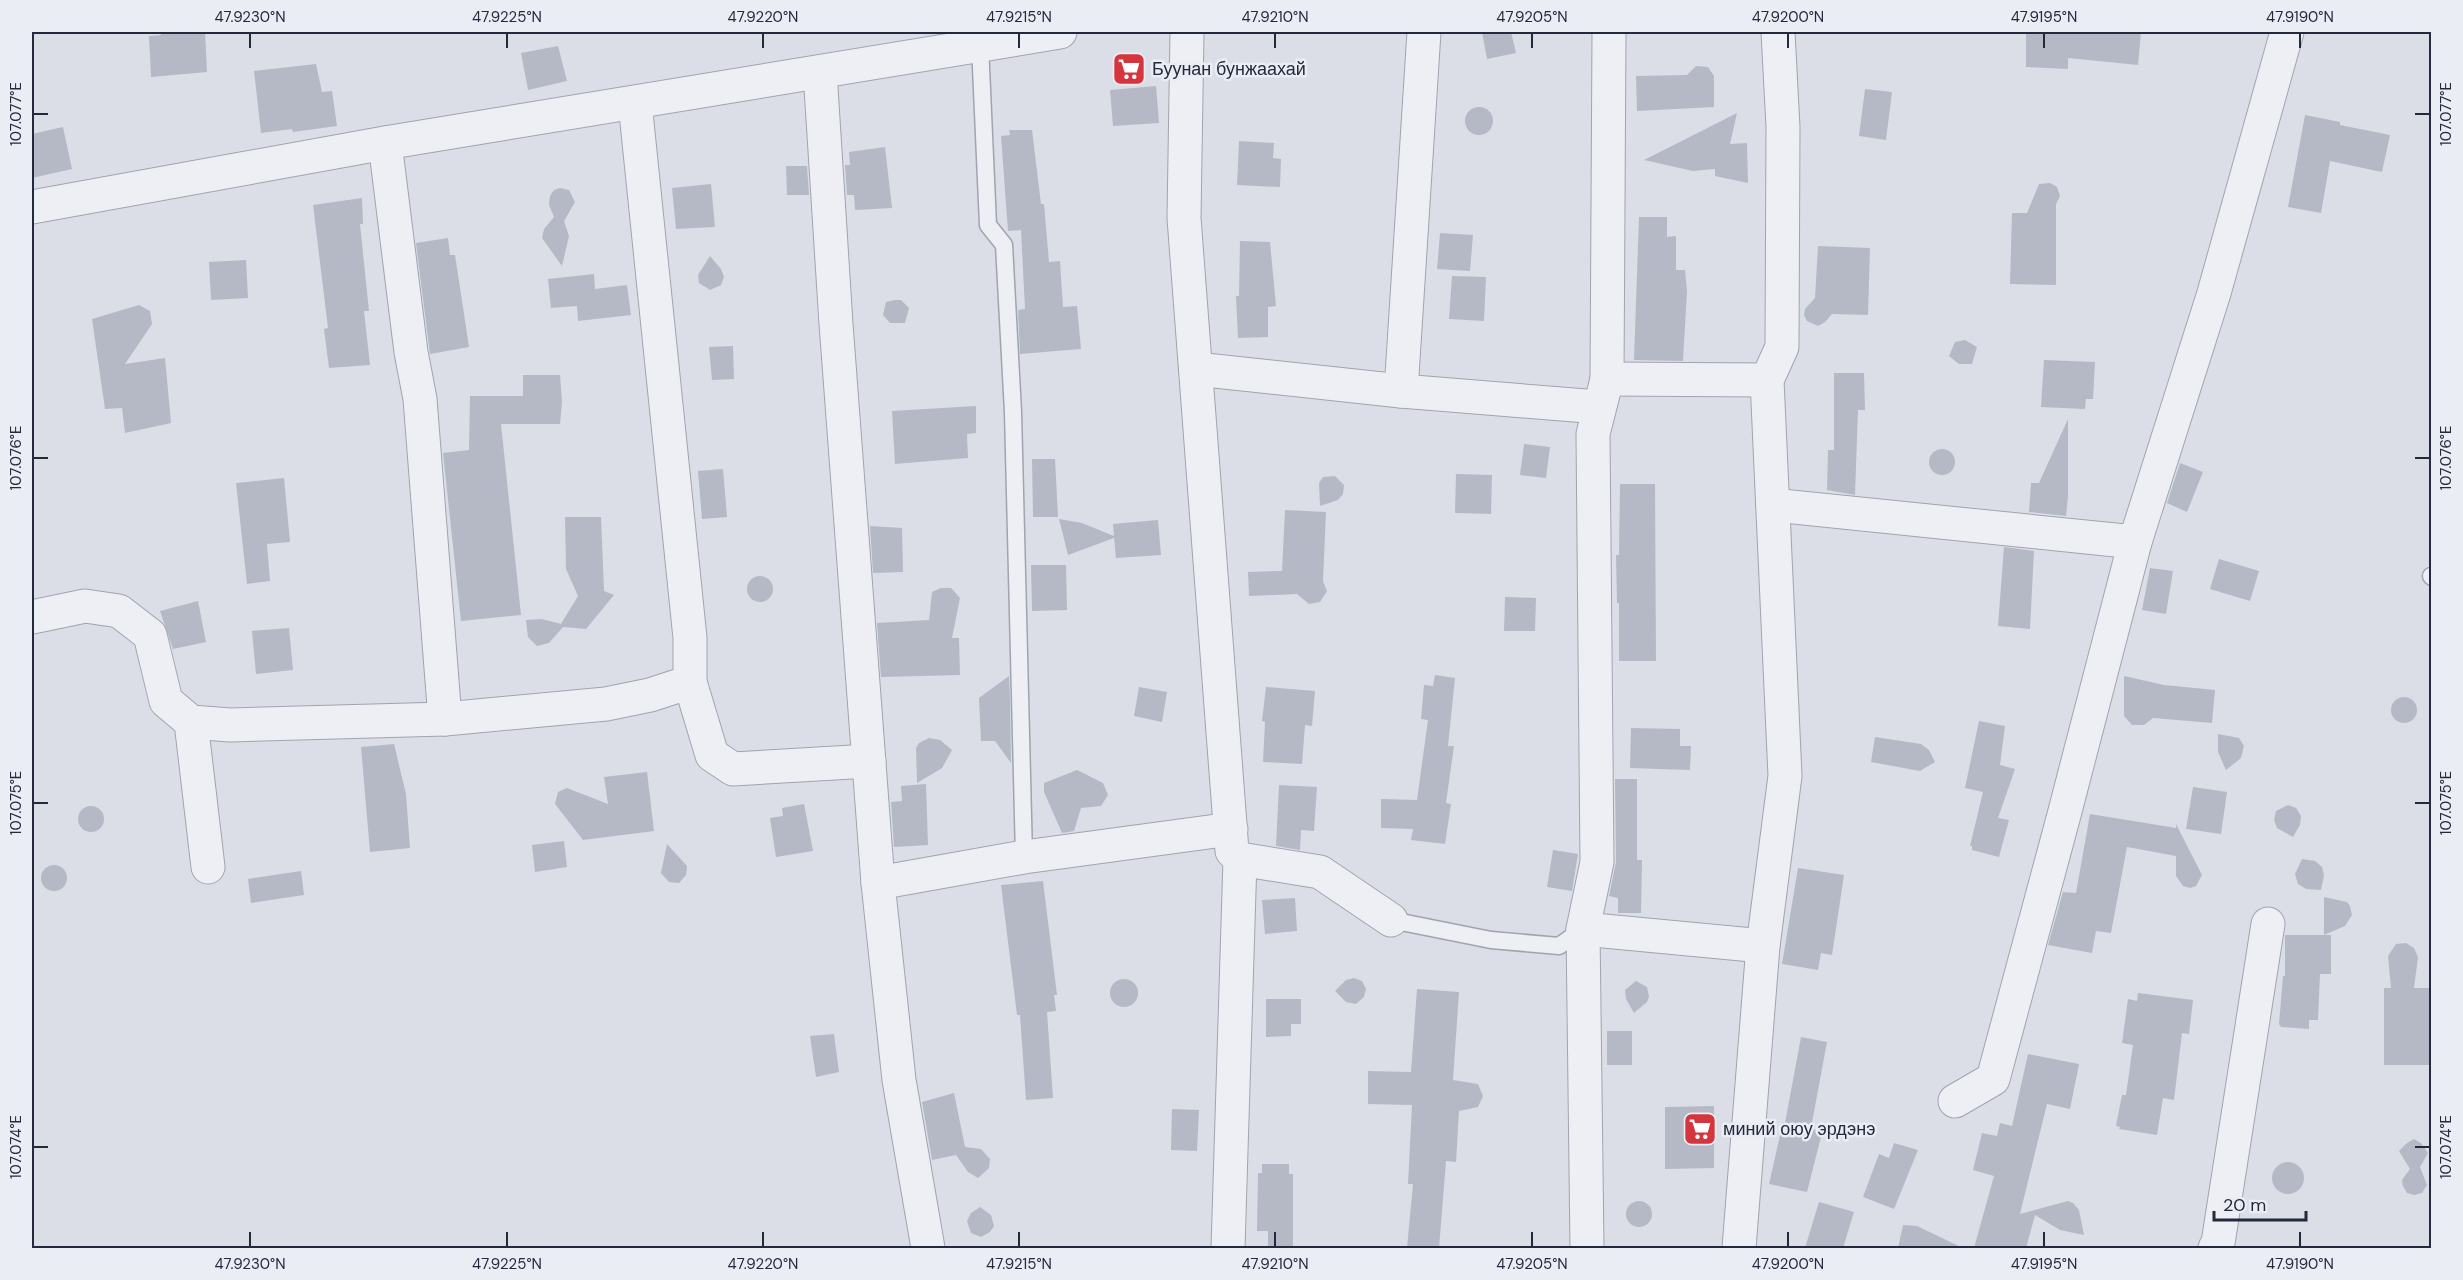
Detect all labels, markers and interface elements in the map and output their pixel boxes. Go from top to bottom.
text: 47.9230°N [214,7,286,27]
text: 47.9225°N [472,7,542,27]
text: 47.9220°N [728,7,798,27]
text: 47.9215°N [986,7,1052,27]
text: 47.9210°N [1242,7,1309,27]
text: 47.9205°N [1496,7,1568,27]
text: 47.9200°N [1752,7,1824,27]
text: 47.9195°N [2011,7,2077,27]
text: 47.9190°N [2266,7,2334,27]
supermarket icon: Буунан бунжаахай [1111,51,1147,87]
place label: Буунан бунжаахай [1152,57,1306,81]
text: 107.077°E [6,82,26,146]
text: 107.077°E [2436,82,2456,146]
text: 107.076°E [6,426,26,490]
text: 107.076°E [2436,426,2456,490]
text: 107.075°E [6,771,26,835]
text: 107.075°E [2436,771,2456,835]
supermarket icon: миний оюу эрдэнэ [1682,1111,1718,1147]
text: 107.074°E [6,1115,26,1179]
text: 107.074°E [2436,1115,2456,1179]
place label: миний оюу эрдэнэ [1723,1117,1875,1141]
scale bar [2214,1184,2306,1222]
text: 20 m [2223,1193,2266,1217]
text: 47.9230°N [214,1254,286,1274]
text: 47.9225°N [472,1254,542,1274]
text: 47.9220°N [728,1254,798,1274]
text: 47.9215°N [986,1254,1052,1274]
text: 47.9210°N [1242,1254,1309,1274]
text: 47.9205°N [1496,1254,1568,1274]
text: 47.9200°N [1752,1254,1824,1274]
text: 47.9195°N [2011,1254,2077,1274]
text: 47.9190°N [2266,1254,2334,1274]

